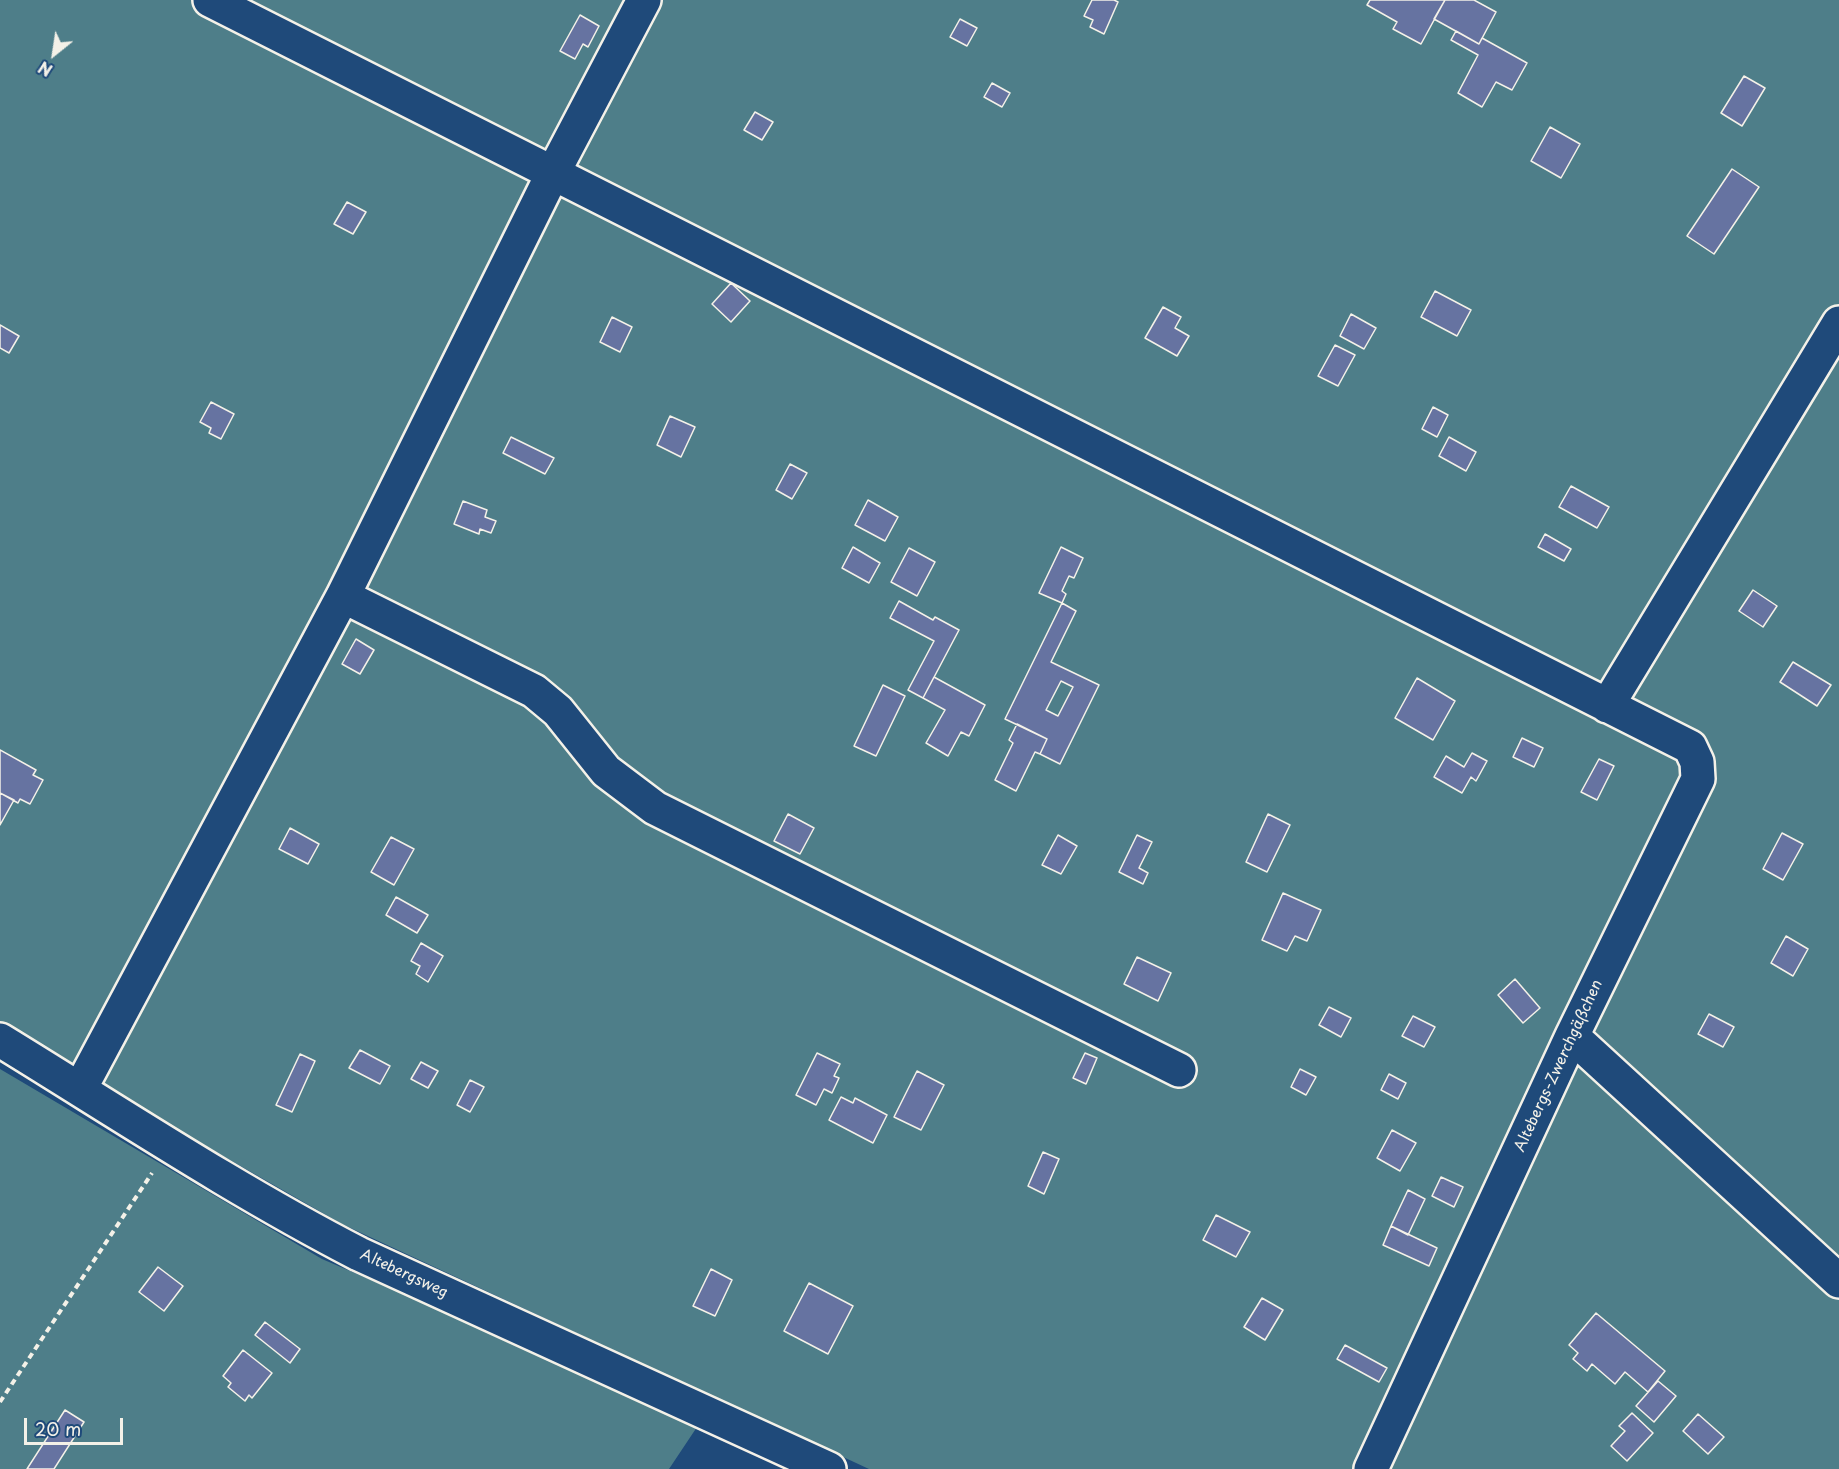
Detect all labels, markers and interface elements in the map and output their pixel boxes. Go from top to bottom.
north arrow [24,24,84,84]
text: N [34,56,56,83]
street label: Altebergs-Zwerchgäßchen [1511,977,1607,1155]
street label: Altebergsweg [357,1246,451,1302]
scale bar [27,1406,126,1444]
text: 20 m [35,1415,81,1442]

